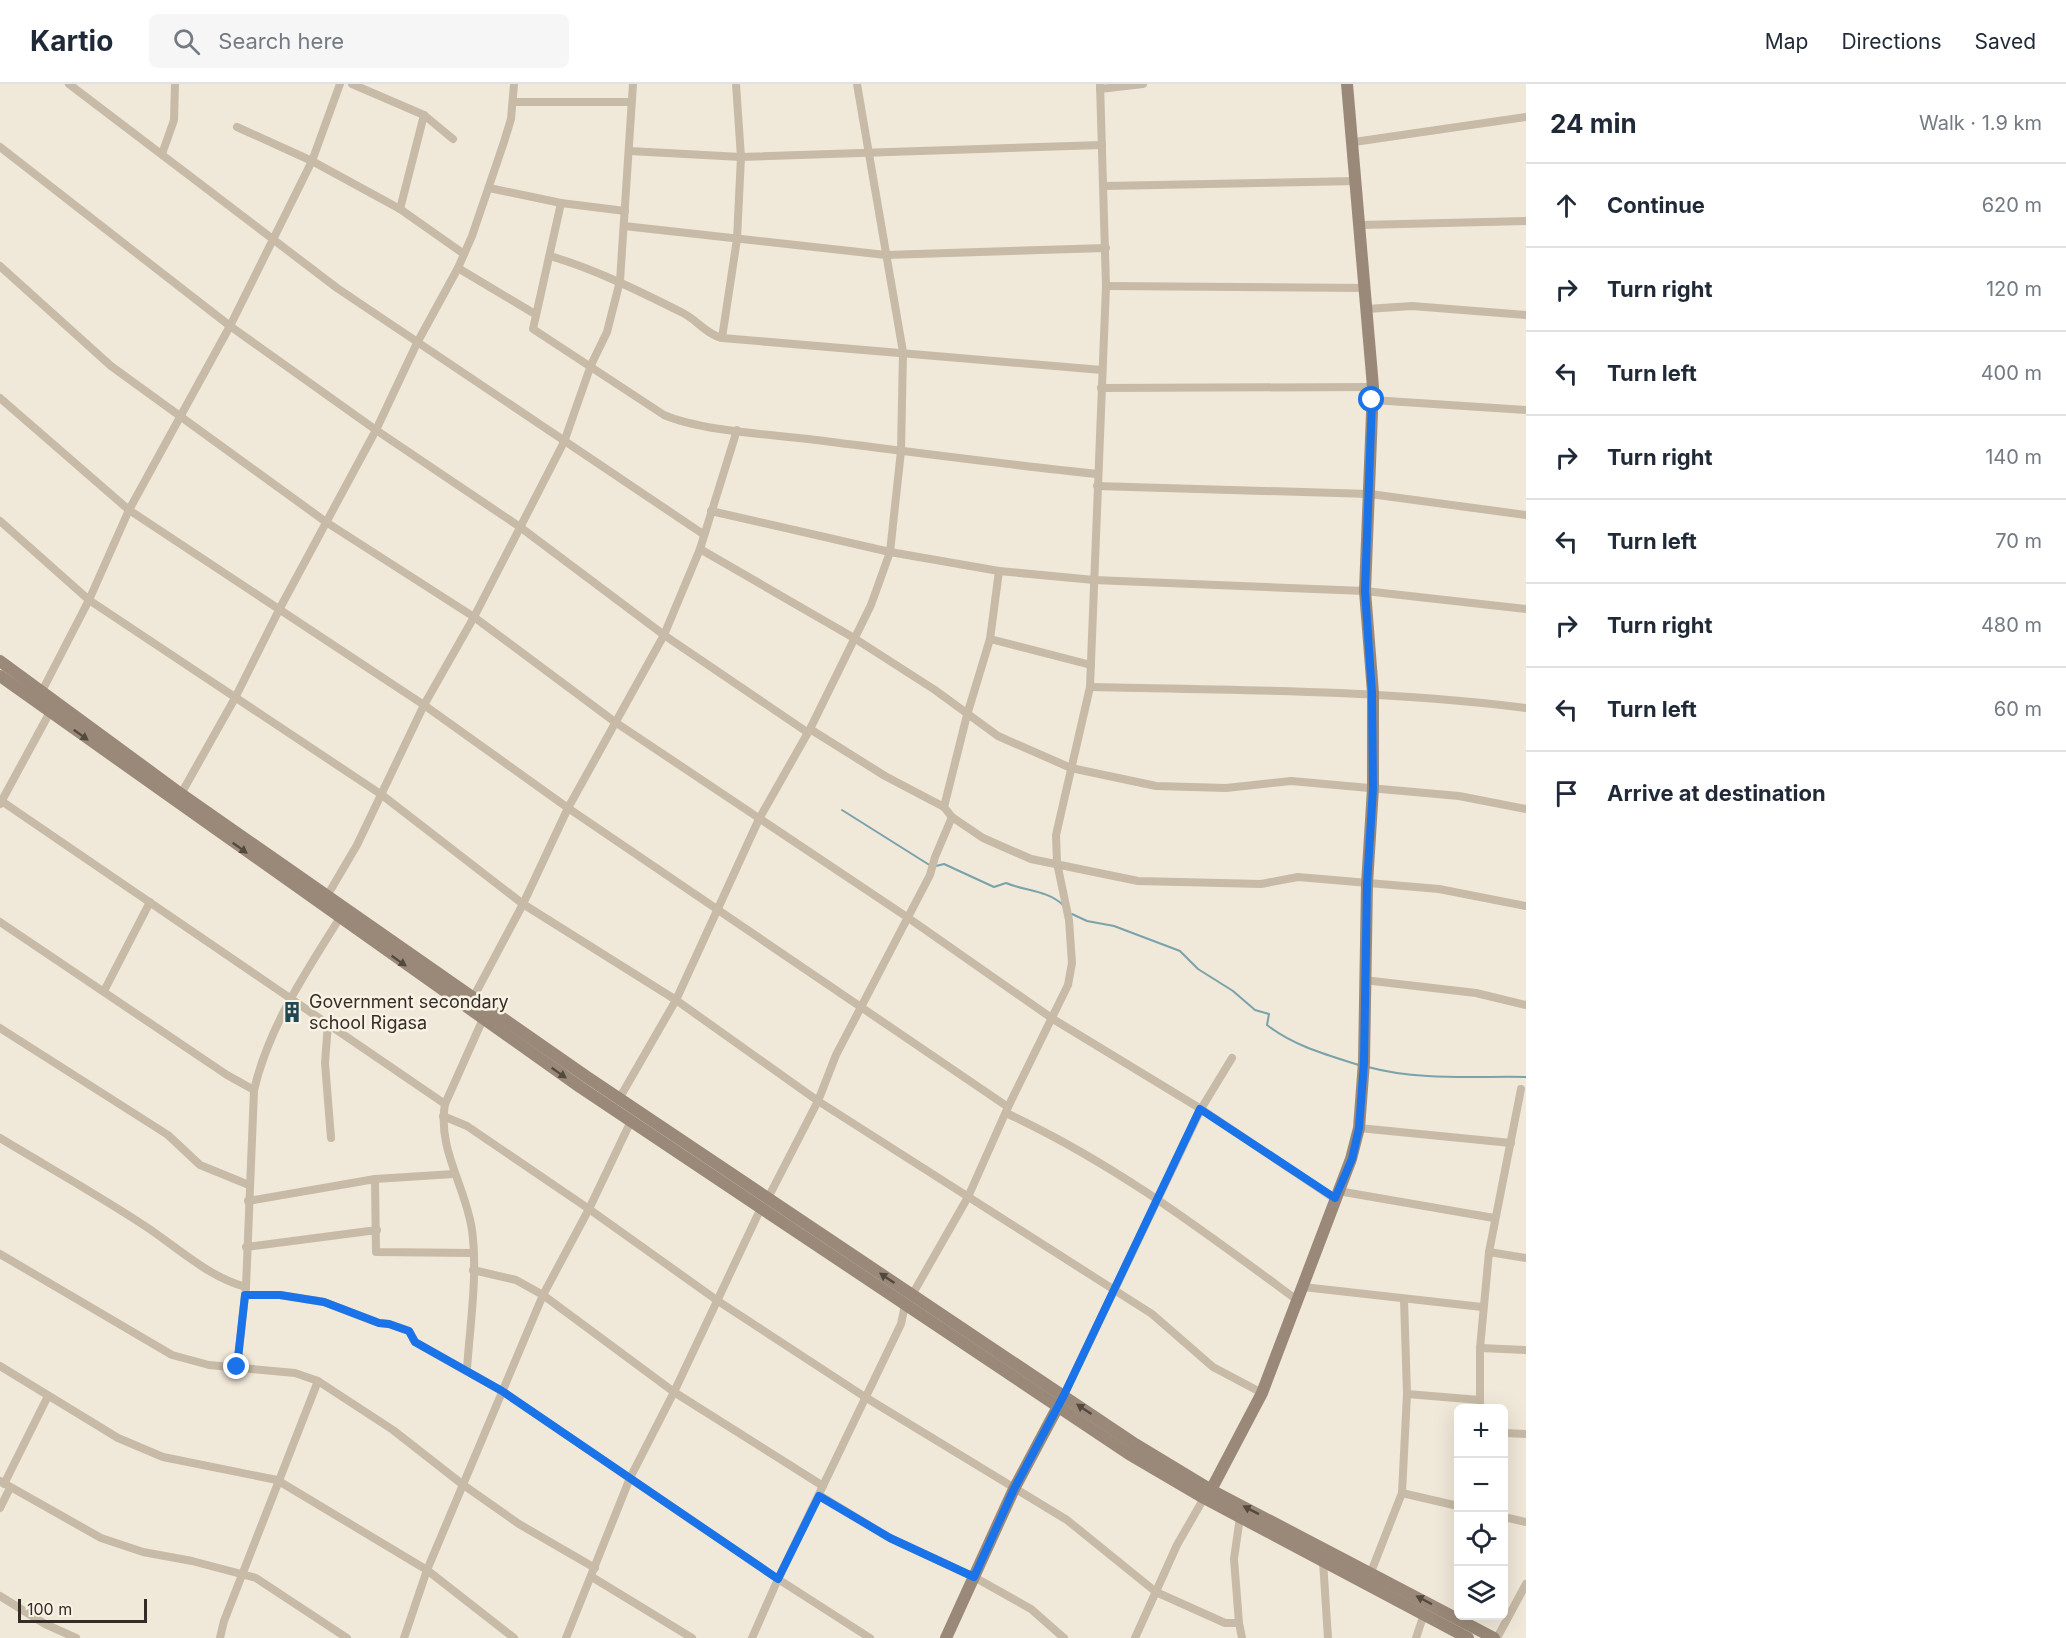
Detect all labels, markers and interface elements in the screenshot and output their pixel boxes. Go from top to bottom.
search box [149,14,569,68]
text: Kartio [30,24,113,58]
icon: search [170,25,203,58]
text: Search here [218,28,344,54]
text: Map [1765,29,1808,54]
text: Directions [1841,29,1942,54]
text: Saved [1975,29,2036,54]
text: 24 min [1550,108,1637,139]
text: Walk · 1.9 km [1919,111,2042,135]
icon: ahead [1550,189,1583,222]
text: Continue [1607,192,1705,218]
text: 620 m [1982,193,2042,217]
icon: right [1550,273,1583,306]
text: Turn right [1607,276,1713,302]
text: 120 m [1986,277,2042,301]
icon: left [1550,357,1583,390]
text: Turn left [1607,360,1697,386]
text: 400 m [1981,361,2042,385]
route start [1358,386,1384,412]
icon: right [1550,441,1583,474]
text: Turn right [1607,444,1713,470]
text: 140 m [1985,445,2042,469]
icon: left [1550,525,1583,558]
text: Turn left [1607,528,1697,554]
text: 70 m [1995,529,2042,553]
icon: right [1550,609,1583,642]
text: Turn right [1607,612,1713,638]
text: 480 m [1981,613,2042,637]
icon: left [1550,693,1583,726]
text: Turn left [1607,696,1697,722]
text: 60 m [1994,697,2042,721]
one-way arrow [73,729,89,741]
icon: arrive [1550,777,1583,810]
text: Arrive at destination [1607,780,1826,806]
one-way arrow [232,842,248,853]
one-way arrow [391,955,407,966]
place label: Government secondary school Rigasa [309,991,509,1033]
building icon: Government secondary school Rigasa [280,1000,304,1024]
one-way arrow [551,1066,566,1078]
one-way arrow [879,1272,895,1284]
route end [223,1353,249,1379]
one-way arrow [1077,1403,1093,1415]
map controls [1454,1404,1508,1620]
button: + [1454,1404,1508,1458]
button: − [1454,1458,1508,1512]
one-way arrow [1242,1505,1259,1515]
button: locate [1454,1512,1508,1566]
button: layers [1454,1566,1508,1620]
one-way arrow [1415,1595,1432,1605]
scale bar [18,1596,147,1624]
text: 100 m [27,1599,72,1619]

